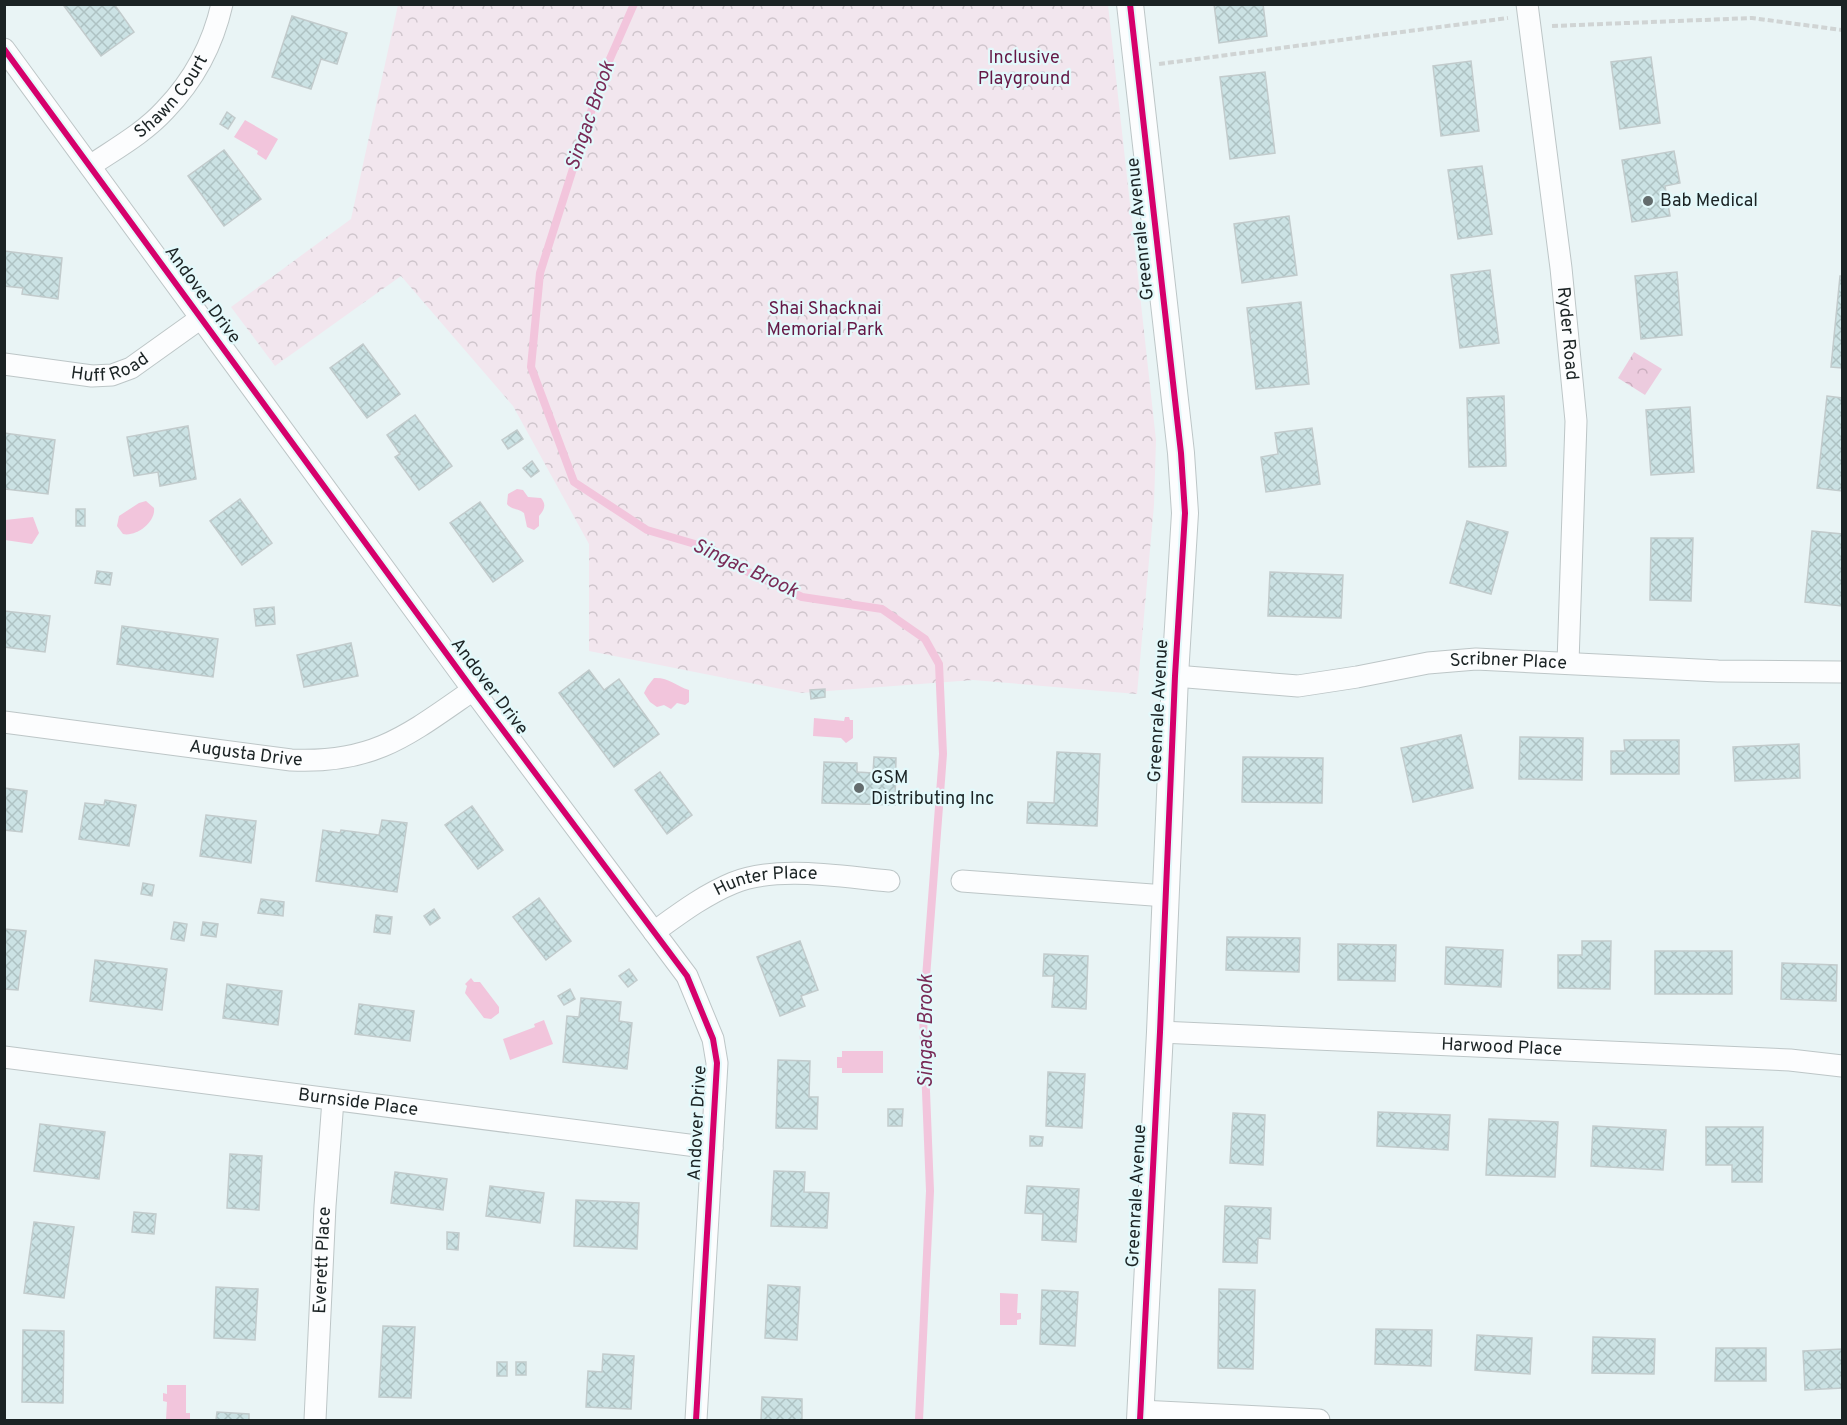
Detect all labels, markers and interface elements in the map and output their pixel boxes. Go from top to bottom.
park label: Inclusive Playground [978,47,1070,91]
street label: Shawn Court [130,51,213,144]
water label: Singac Brook [560,57,622,174]
street label: Greenrale Avenue [1122,157,1160,301]
place label: Bab Medical [1660,190,1758,213]
marker: Bab Medical [1641,194,1655,208]
street label: Andover Drive [159,241,245,349]
street label: Ryder Road [1551,286,1583,381]
park label: Shai Shacknai Memorial Park [767,298,883,342]
street label: Huff Road [69,347,153,388]
water label: Singac Brook [688,533,803,605]
street label: Andover Drive [445,634,533,740]
street label: Greenrale Avenue [1144,639,1174,783]
street label: Scribner Place [1449,648,1567,675]
street label: Augusta Drive [188,735,303,772]
place label: GSM Distributing Inc [871,767,994,811]
marker: GSM Distributing Inc [852,781,866,795]
street label: Hunter Place [710,862,818,902]
water label: Singac Brook [914,973,940,1088]
street label: Harwood Place [1441,1033,1563,1061]
street label: Andover Drive [683,1065,713,1181]
street label: Burnside Place [297,1083,419,1122]
street label: Greenrale Avenue [1122,1124,1152,1268]
street label: Everett Place [308,1206,336,1314]

